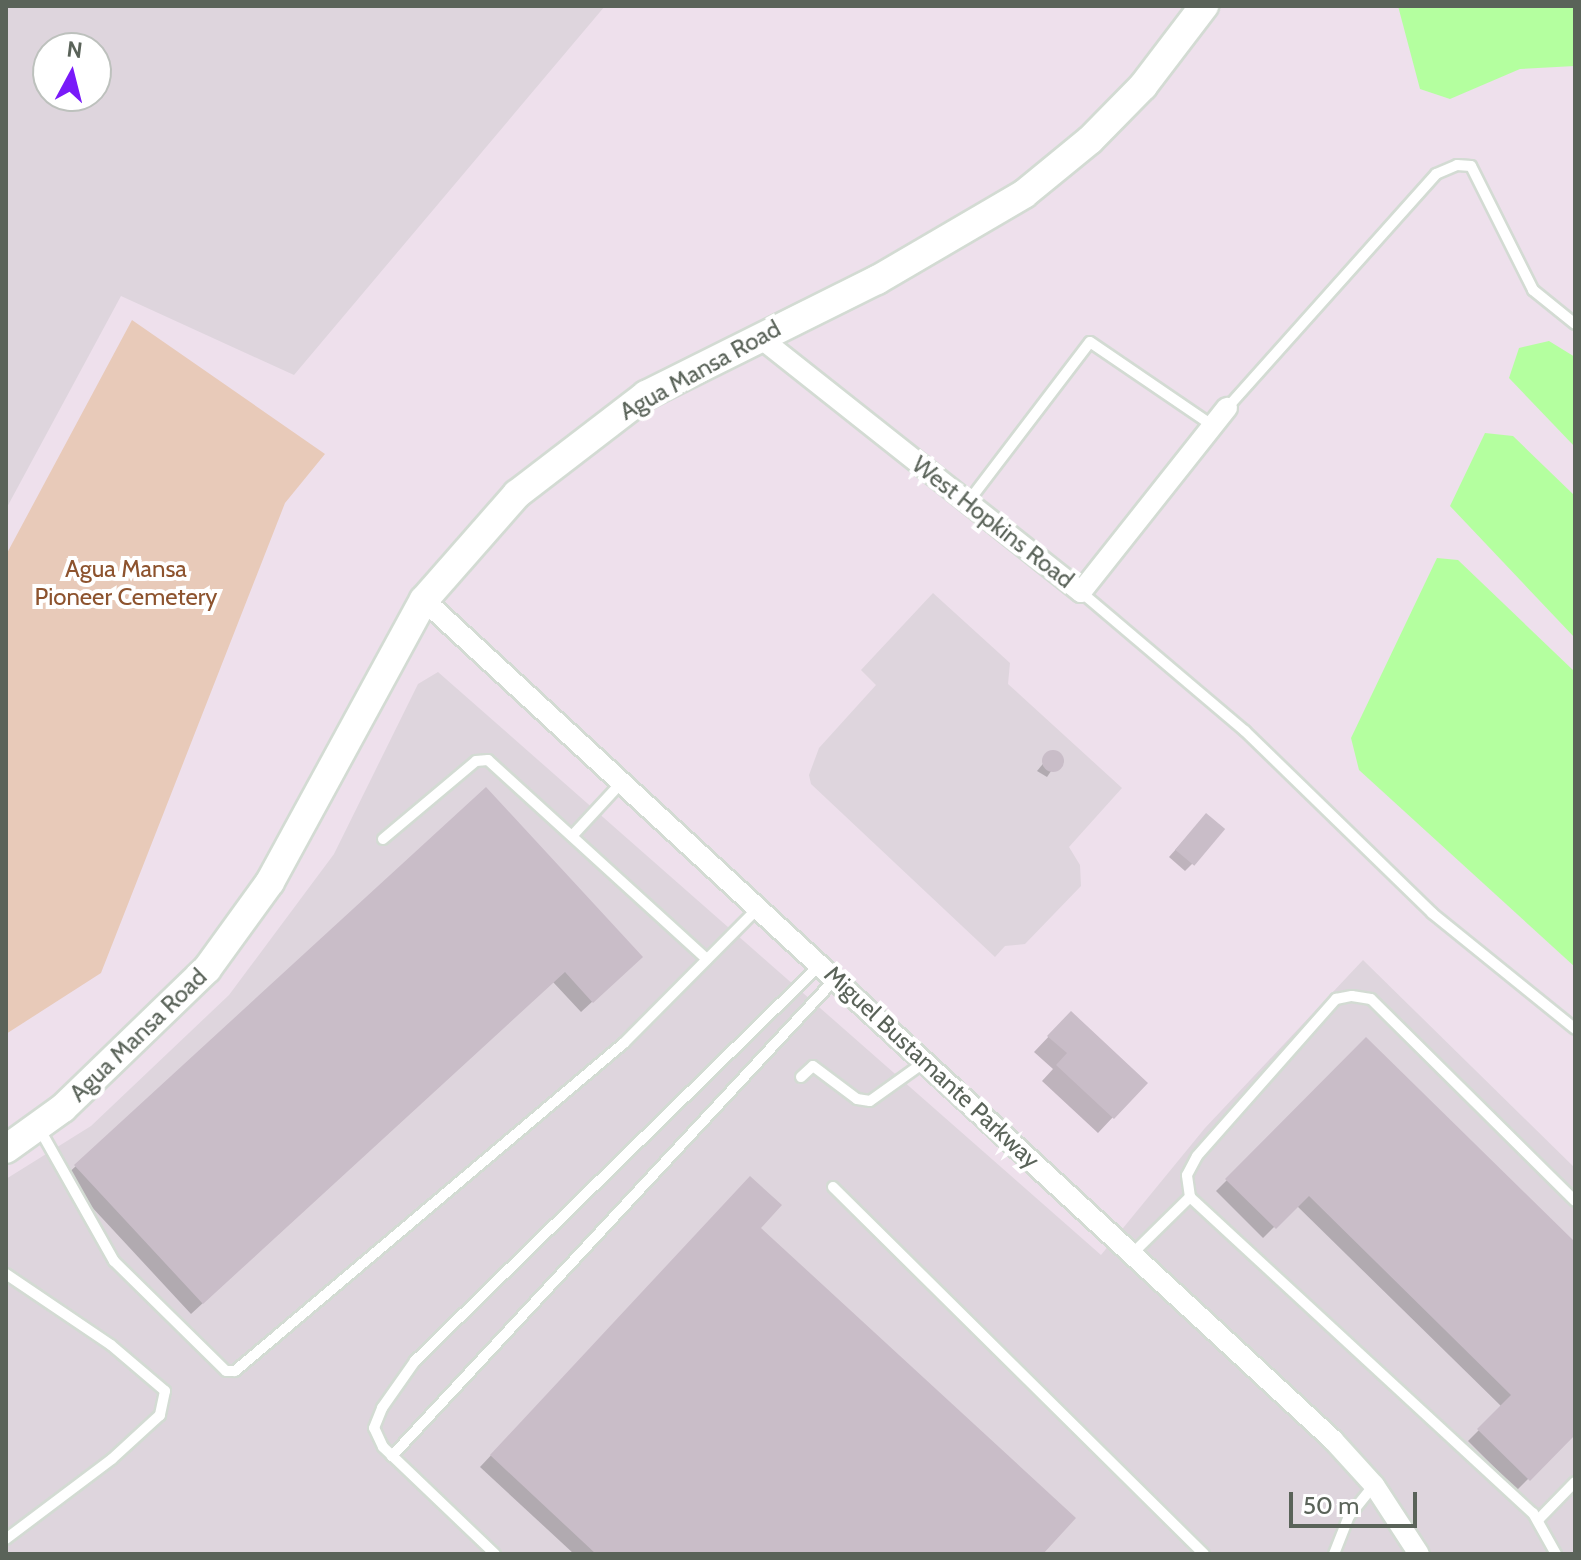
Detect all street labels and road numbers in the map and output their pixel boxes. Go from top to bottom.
street label: Agua Mansa Road [615,314,785,426]
street label: West Hopkins Road [906,450,1080,594]
street label: Miguel Bustamante Parkway [818,960,1046,1174]
street label: Agua Mansa Road [64,962,212,1108]

